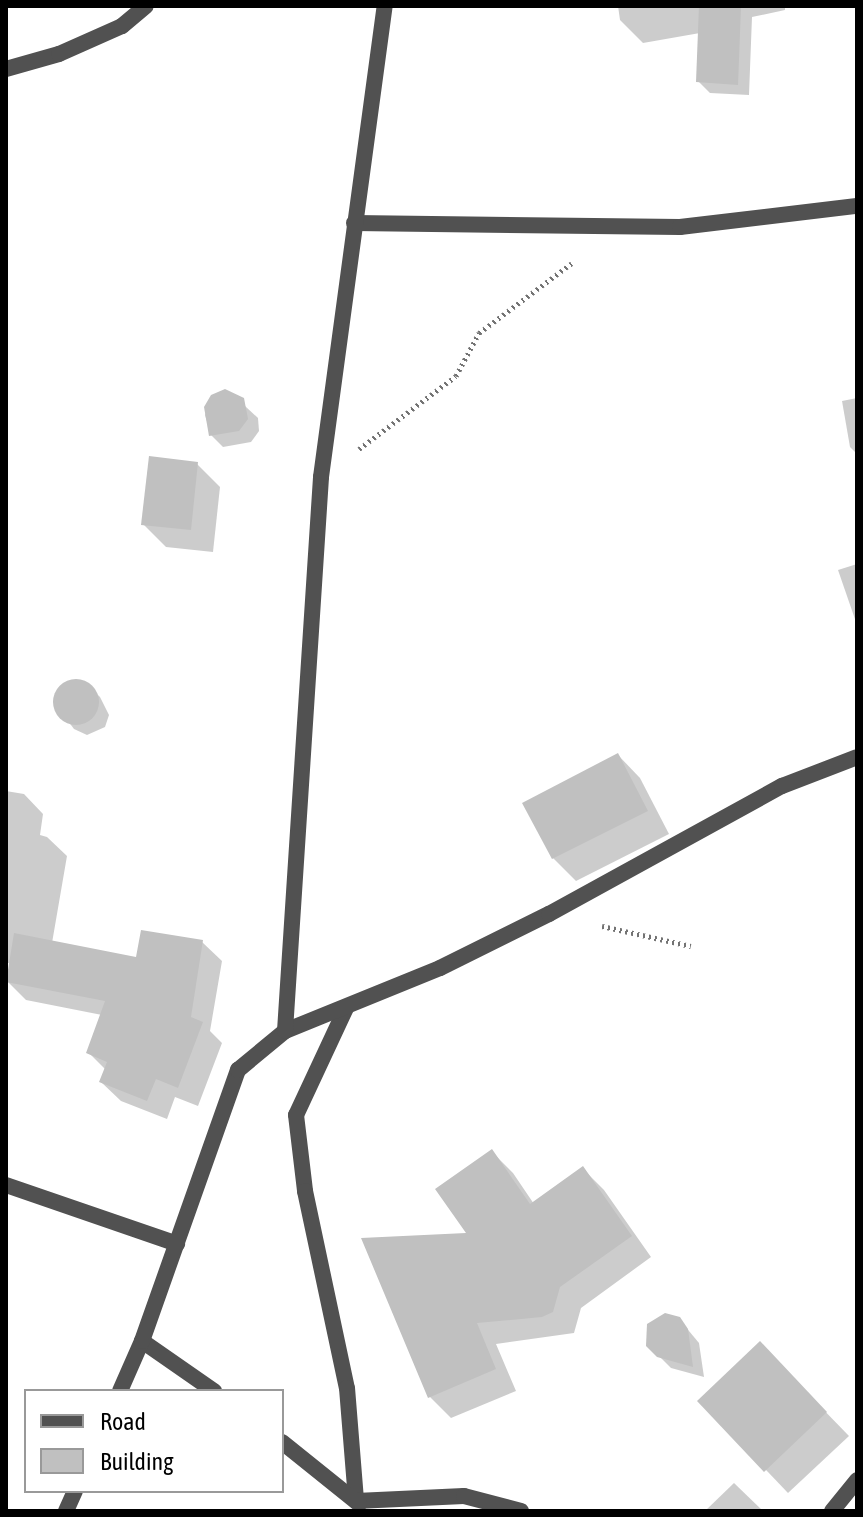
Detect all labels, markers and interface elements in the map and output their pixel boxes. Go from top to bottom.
legend [24,1389,284,1493]
text: Road [100,1408,146,1435]
text: Building [100,1448,173,1475]

